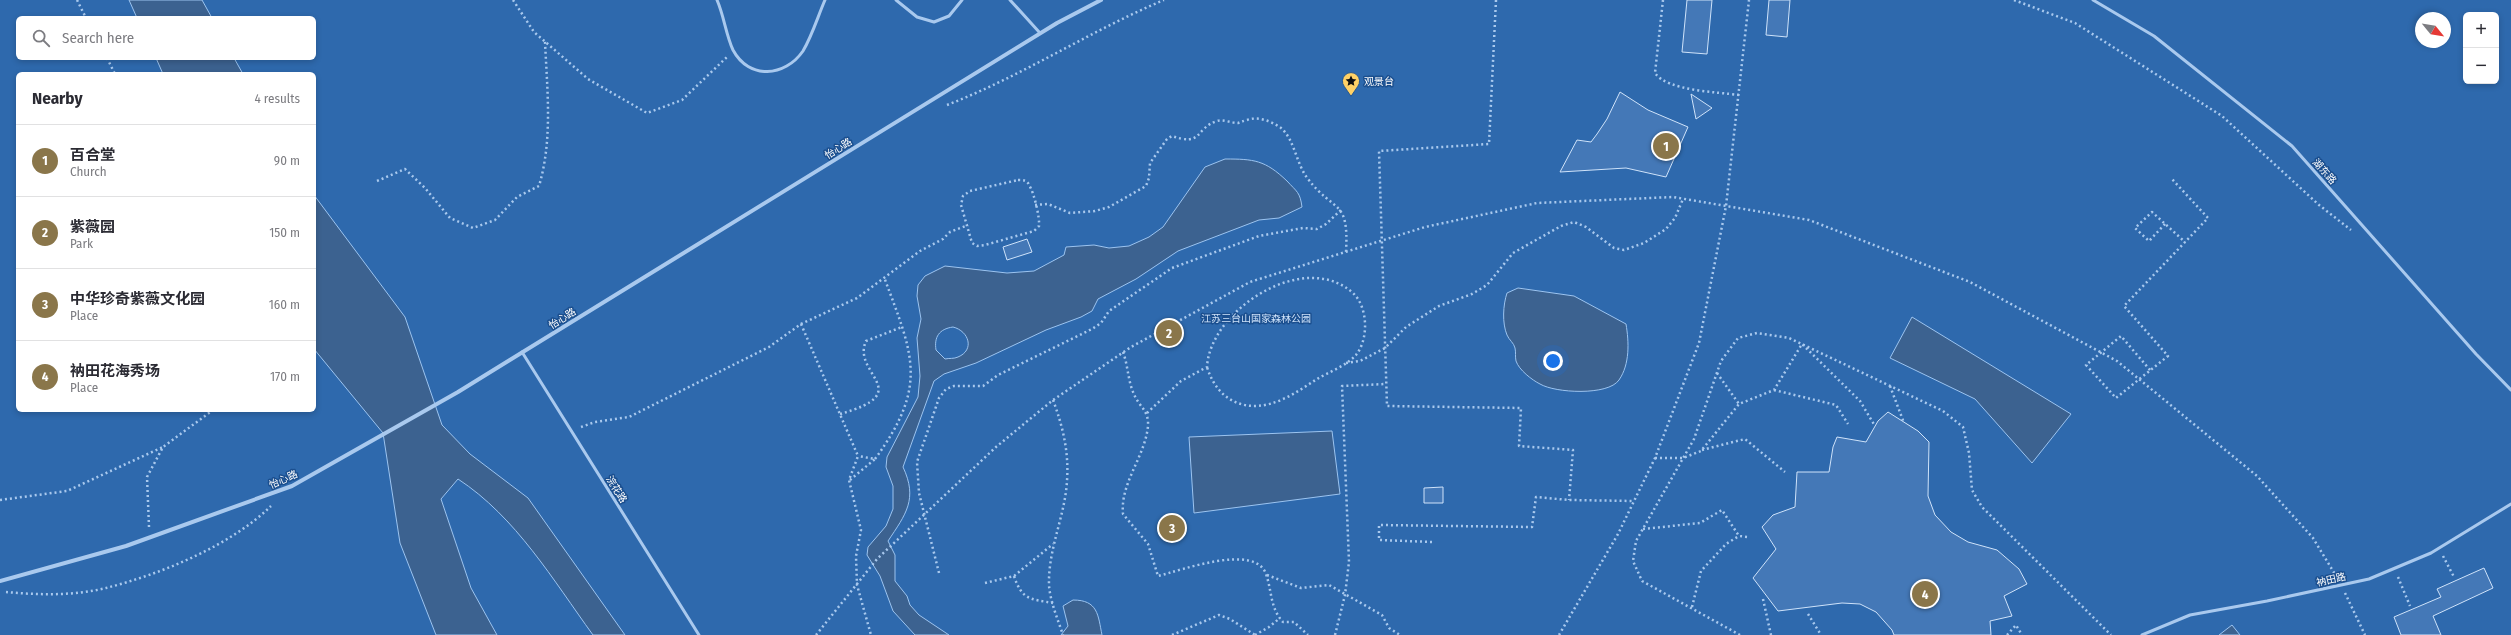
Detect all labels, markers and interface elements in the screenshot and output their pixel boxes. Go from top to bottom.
north arrow [2415,12,2451,48]
map controls [2463,12,2499,84]
button: + [2463,12,2499,48]
search box [16,16,316,60]
icon: search [30,27,52,49]
text: Search here [62,29,134,47]
button: − [2463,48,2499,84]
place icon: 观景台 [1341,71,1361,96]
place label: 观景台 [1364,76,1394,88]
text: Nearby [32,88,83,109]
text: 4 results [254,91,300,106]
pin: 1 [1653,131,1679,161]
street label: 怡心路 [823,136,854,162]
text: 百合堂 [70,146,115,164]
text: 1 [42,153,48,168]
text: 90 m [274,153,300,168]
street label: 湖东路 [2310,157,2339,187]
text: Church [70,164,107,179]
text: 紫薇园 [70,218,115,236]
text: 2 [42,225,48,240]
text: 150 m [269,225,300,240]
text: Park [70,236,93,251]
text: 中华珍奇紫薇文化园 [70,290,205,308]
text: 3 [42,297,48,312]
text: 160 m [269,297,300,312]
street label: 怡心路 [547,306,578,332]
text: Place [70,308,98,323]
park label: 江苏三台山国家森林公园 [1201,313,1311,325]
pin: 2 [1156,318,1182,348]
your location [1543,351,1563,371]
text: 衲田花海秀场 [70,362,160,380]
text: 4 [42,369,48,384]
text: 170 m [270,369,300,384]
text: Place [70,380,98,395]
street label: 怡心路 [267,468,300,491]
street label: 浣花路 [603,474,629,505]
pin: 3 [1159,513,1185,543]
street label: 衲田路 [2315,571,2347,589]
pin: 4 [1912,579,1938,609]

